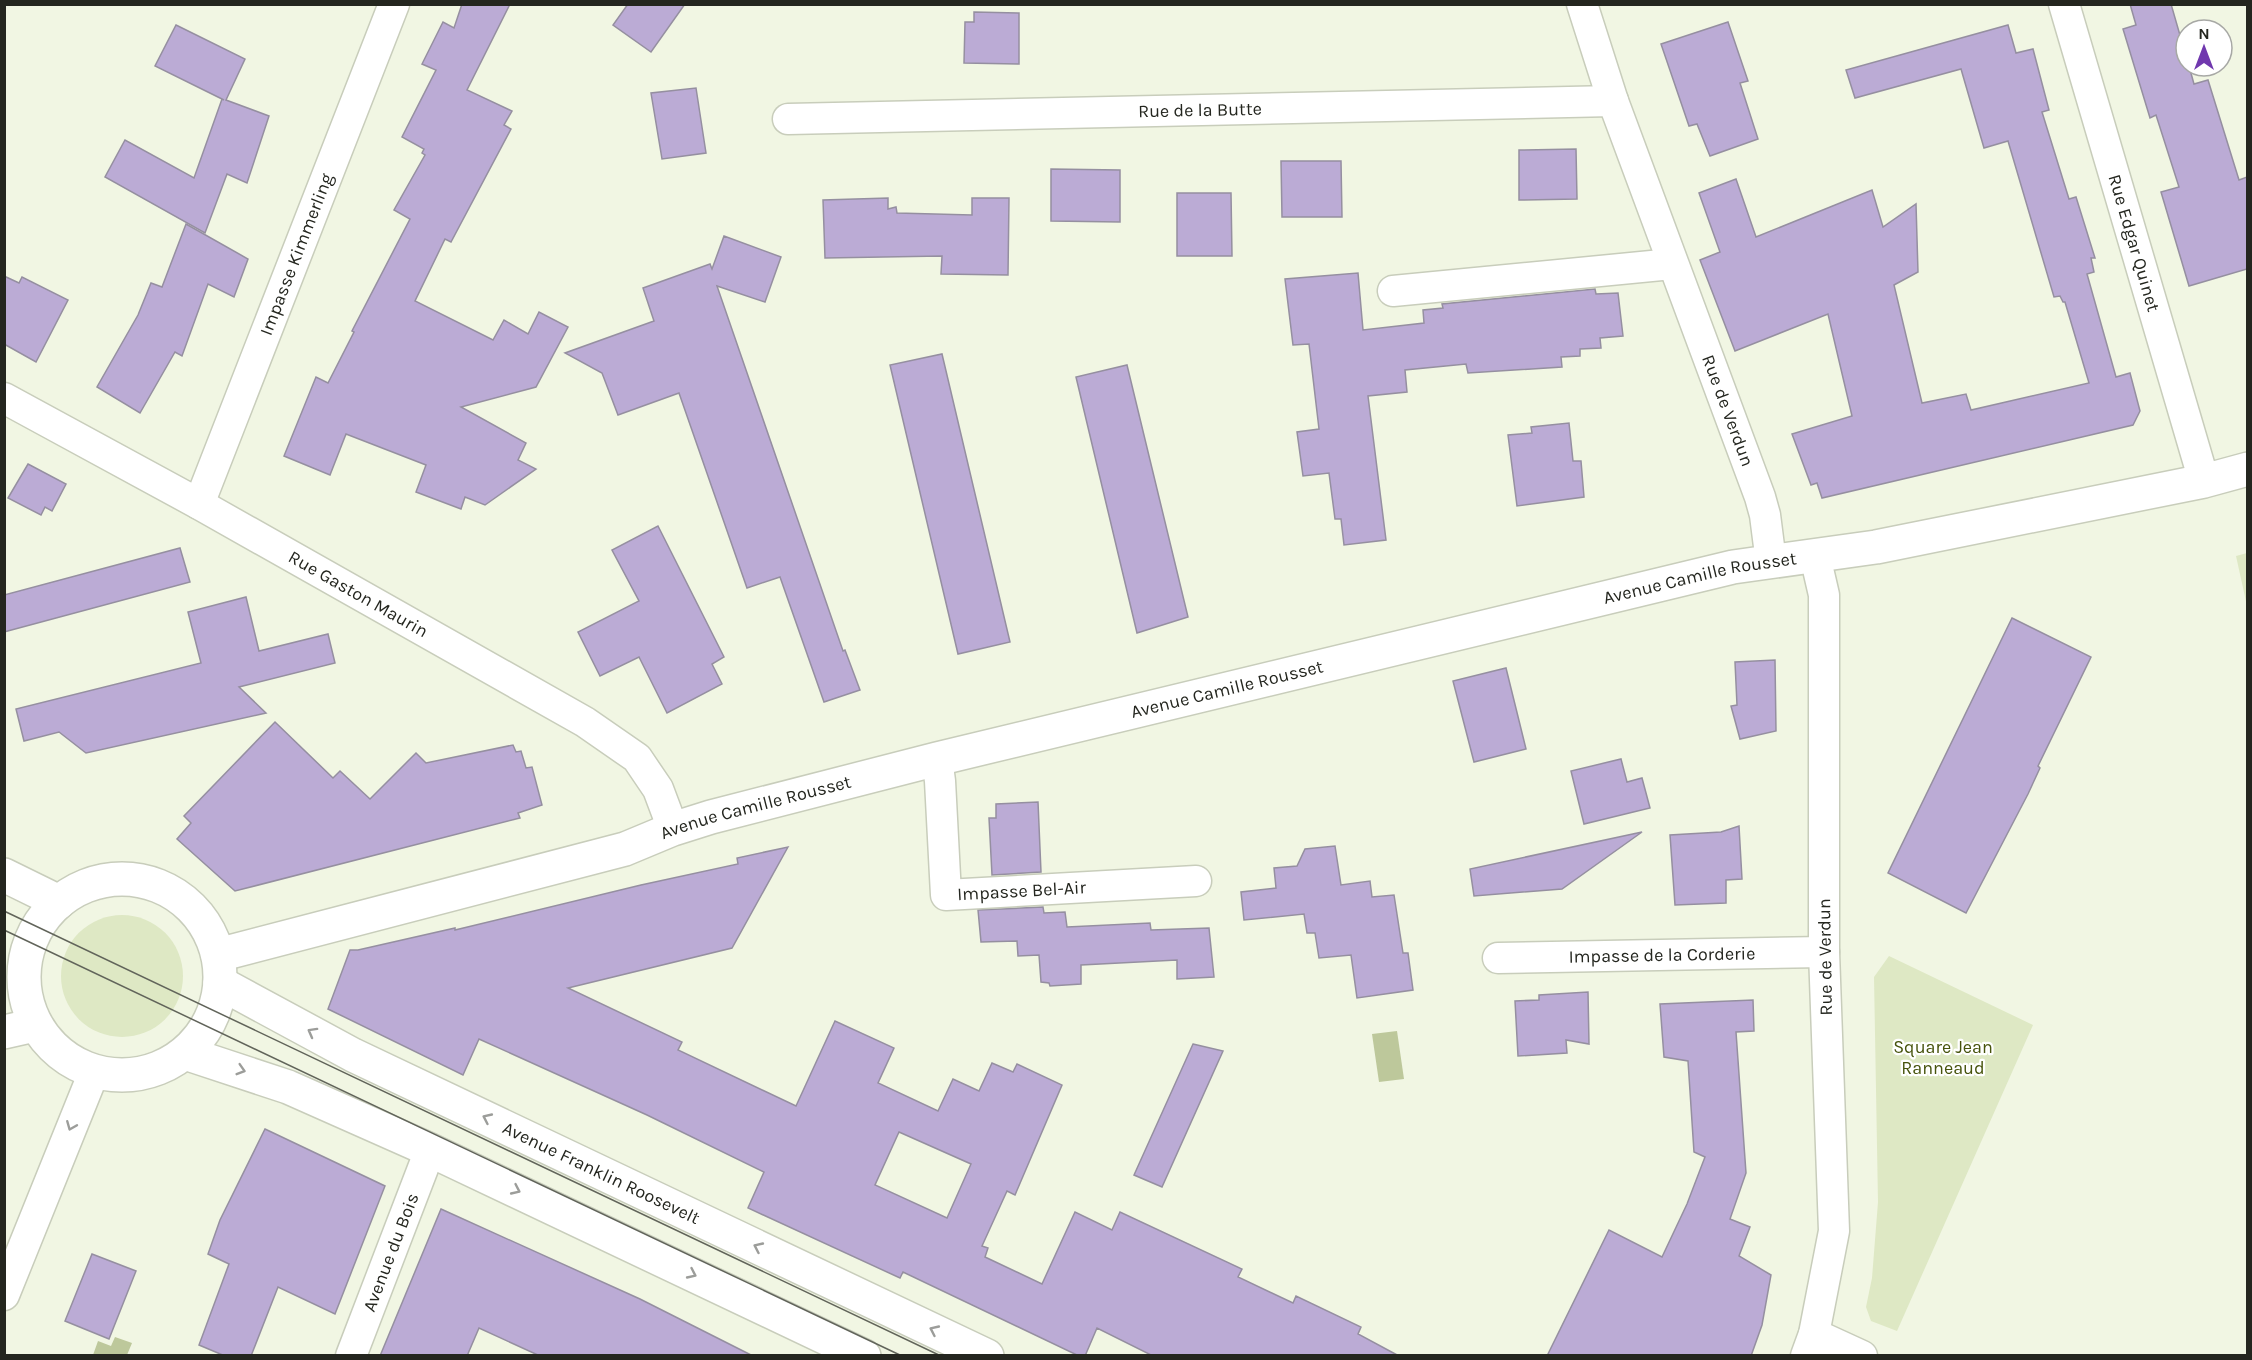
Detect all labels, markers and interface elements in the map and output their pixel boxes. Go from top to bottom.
north arrow [2174,18,2234,78]
text: N [2198,24,2210,43]
street label: Rue de la Butte [1138,98,1262,122]
street label: Impasse Kimmerling [255,170,338,338]
street label: Rue Edgar Quinet [2104,172,2165,314]
street label: Rue de Verdun [1697,352,1759,469]
street label: Rue Gaston Maurin [285,546,432,642]
street label: Avenue Camille Rousset [1601,547,1798,609]
street label: Avenue Camille Rousset [1129,655,1326,723]
street label: Avenue Camille Rousset [657,770,854,844]
street label: Impasse Bel-Air [957,876,1087,905]
street label: Rue de Verdun [1813,898,1837,1016]
street label: Impasse de la Corderie [1568,942,1756,968]
one-way arrow [308,1028,318,1039]
park label: Square Jean Ranneaud [1893,1036,1993,1079]
one-way arrow [235,1063,246,1075]
one-way arrow [483,1114,494,1126]
street label: Avenue Franklin Roosevelt [499,1117,704,1229]
one-way arrow [66,1120,78,1131]
one-way arrow [509,1183,520,1195]
street label: Avenue du Bois [358,1190,423,1315]
one-way arrow [754,1242,765,1254]
one-way arrow [685,1266,696,1278]
one-way arrow [930,1326,941,1338]

